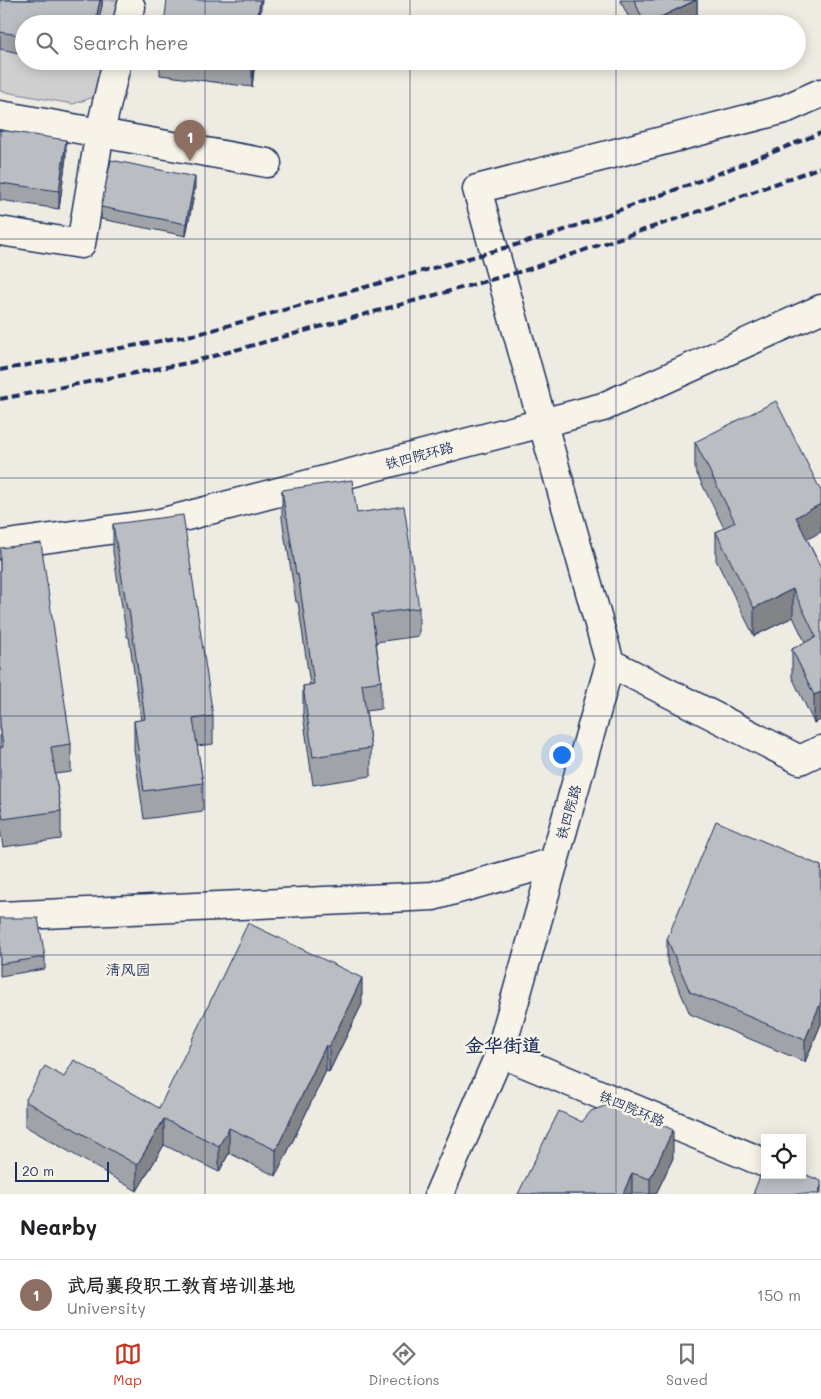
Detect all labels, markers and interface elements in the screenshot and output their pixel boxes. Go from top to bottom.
search box [15,15,806,70]
icon: search [33,29,61,57]
text: Search here [73,30,189,55]
pin: 1 [174,120,206,161]
street label: 铁四院环路 [383,437,455,473]
your location [549,742,575,768]
street label: 铁四院路 [551,782,585,842]
district label: 清风园 [105,959,151,979]
district label: 金华街道 [465,1032,541,1057]
street label: 铁四院环路 [596,1086,668,1130]
map controls [761,1134,806,1179]
button: locate [761,1134,806,1179]
scale bar [15,1159,109,1182]
text: 20 m [22,1161,54,1180]
text: Nearby [20,1213,97,1240]
text: 武局襄段职工教育培训基地 [67,1272,295,1297]
text: 1 [32,1284,40,1305]
text: 150 m [757,1284,801,1305]
text: University [67,1297,146,1318]
tab: Map [113,1340,142,1389]
tab: Directions [368,1340,440,1389]
tab: Saved [666,1340,708,1389]

